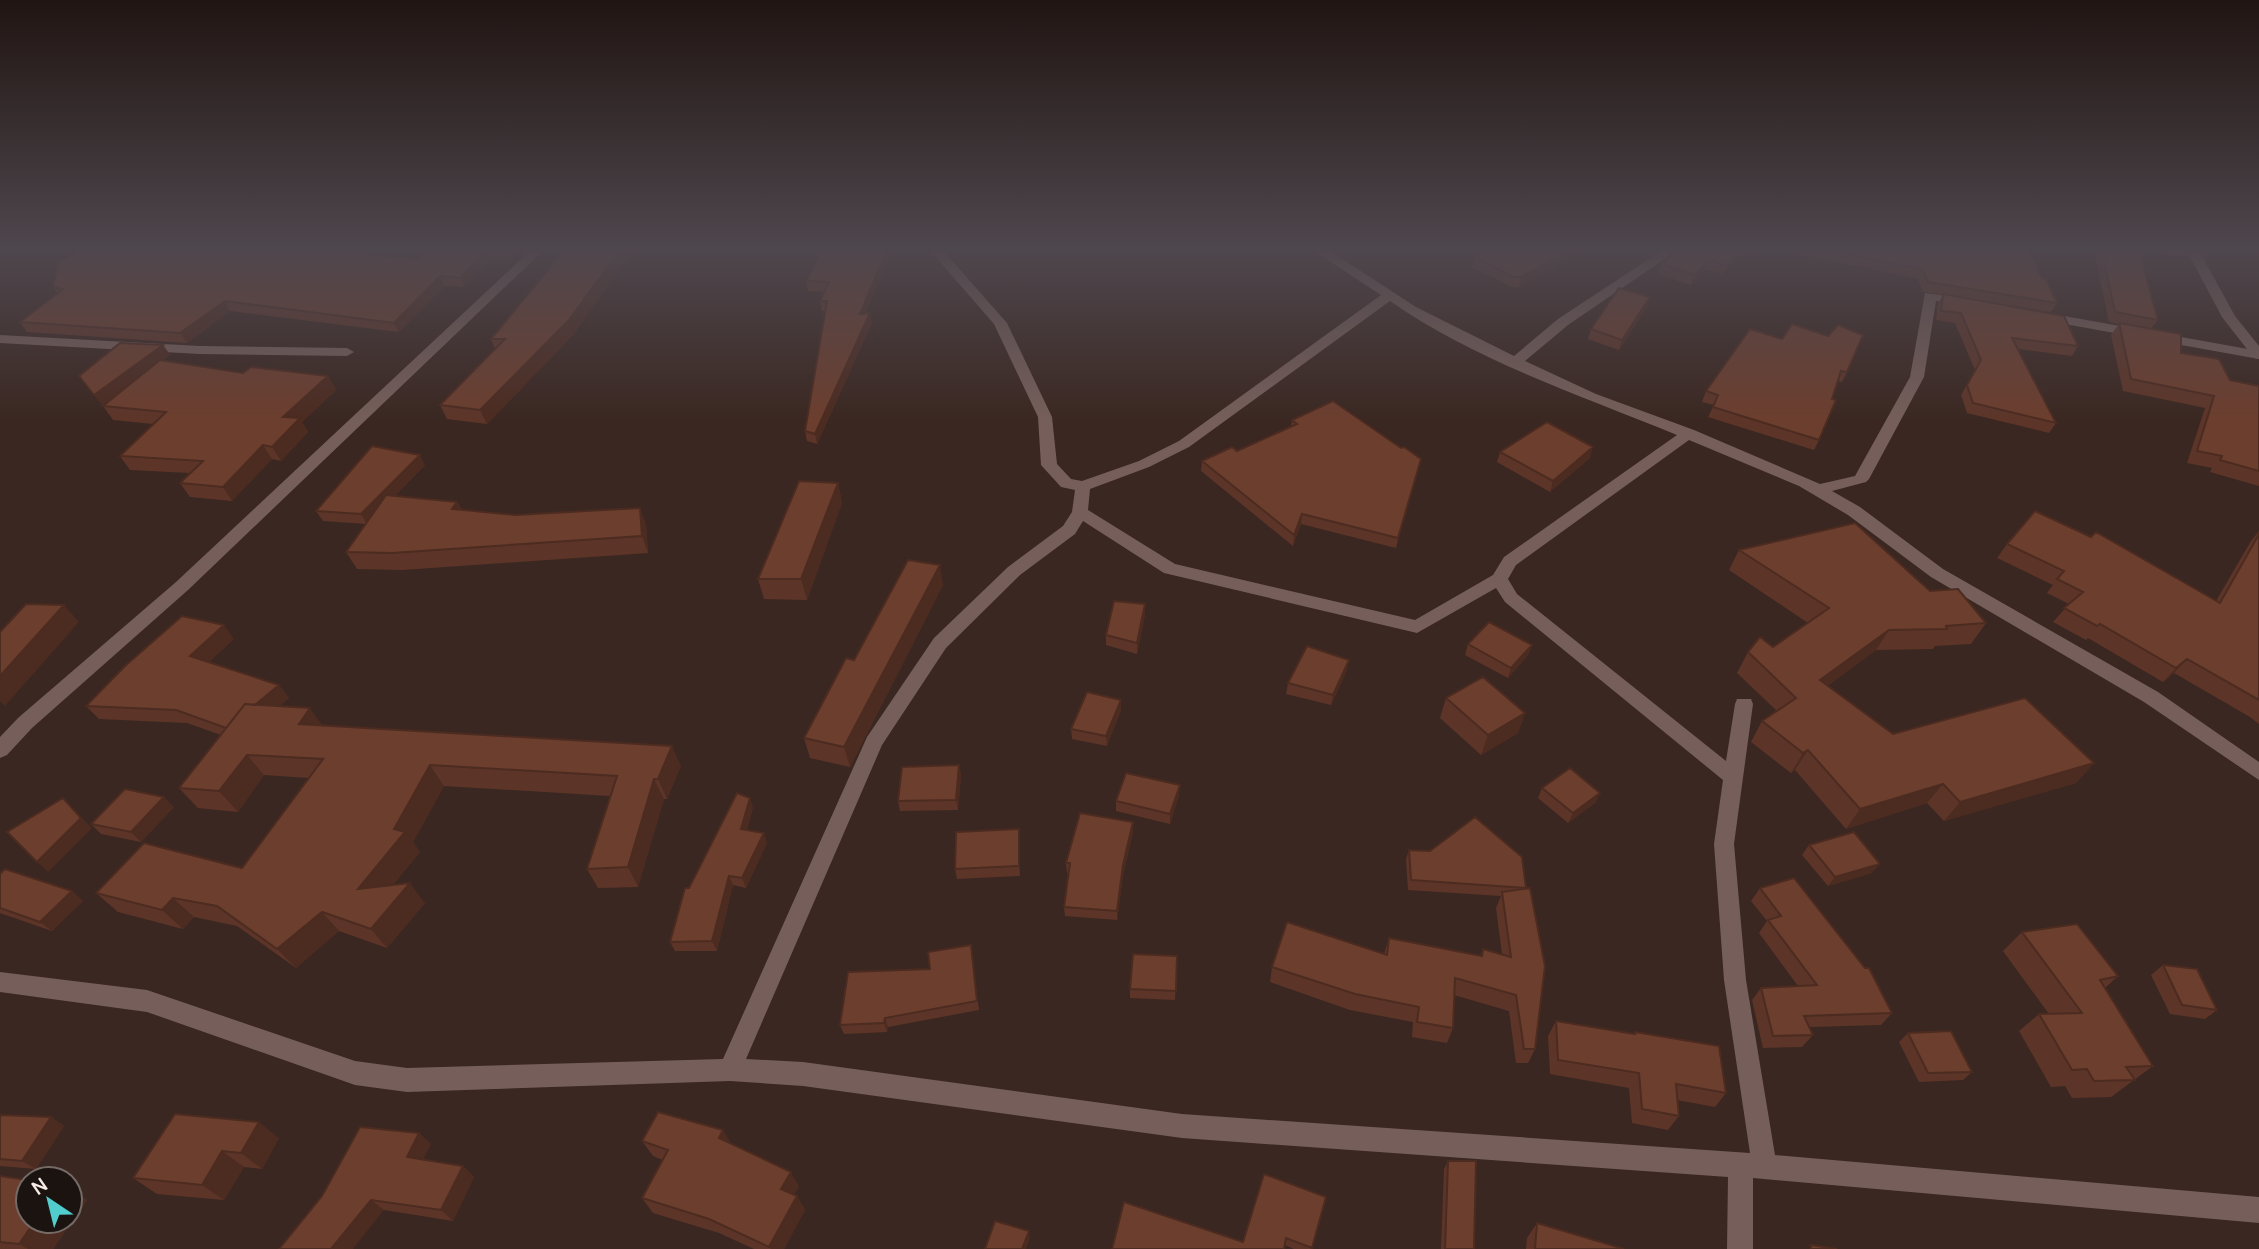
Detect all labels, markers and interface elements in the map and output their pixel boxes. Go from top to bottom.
north arrow [14,1165,84,1235]
text: N [26,1172,52,1201]

